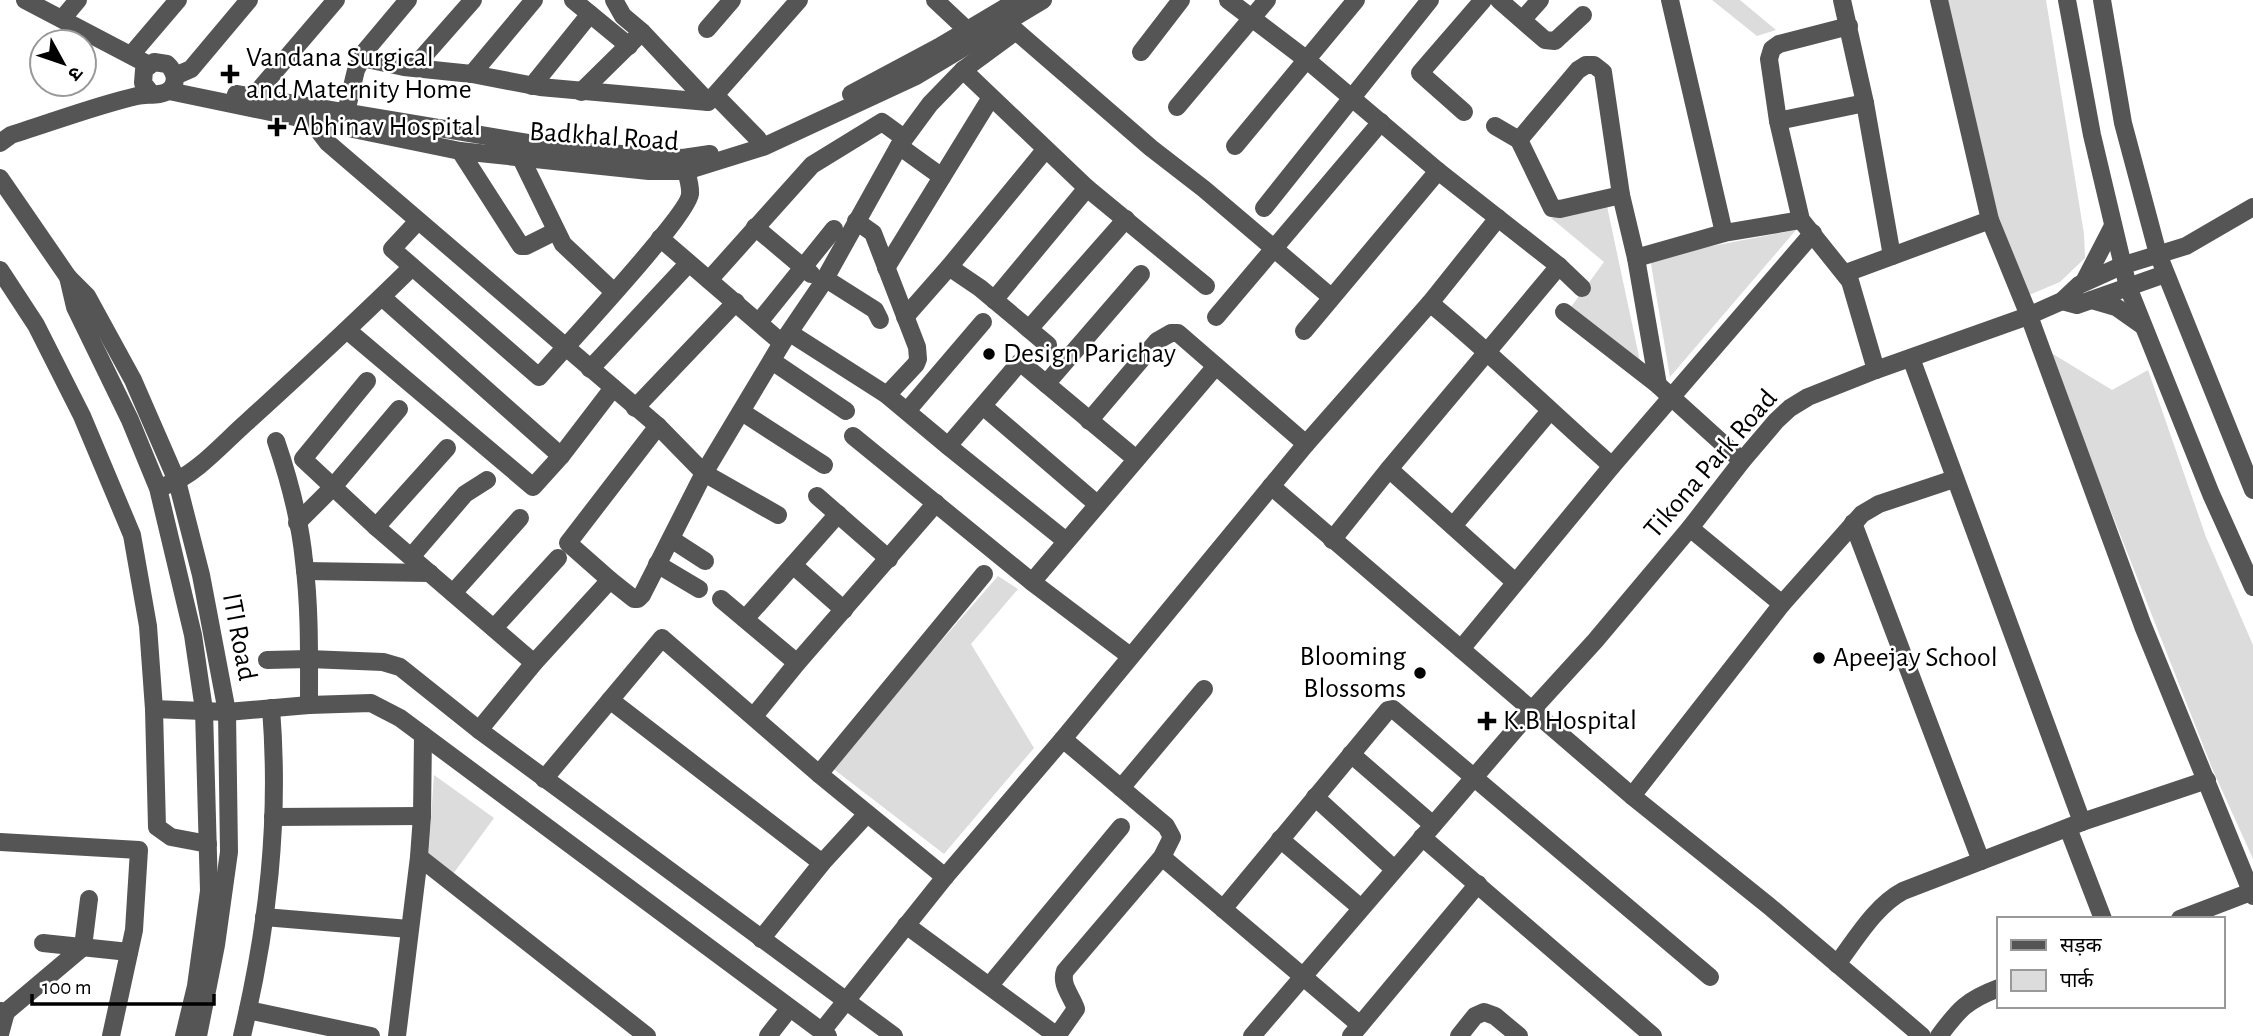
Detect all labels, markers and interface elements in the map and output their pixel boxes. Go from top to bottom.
north arrow [28,28,98,98]
place label: Vandana Surgical and Maternity Home [246,44,472,104]
text: उ [63,63,86,84]
marker: Vandana Surgical and Maternity Home [220,64,240,84]
place label: Abhinav Hospital [293,113,481,141]
marker: Abhinav Hospital [267,117,287,137]
street label: Badkhal Road [528,118,680,156]
place label: Design Parichay [1003,340,1176,368]
marker: Design Parichay [981,346,997,362]
street label: Tikona Park Road [1639,384,1783,544]
street label: ITI Road [217,591,261,683]
place label: Blooming Blossoms [1300,643,1406,703]
place label: Apeejay School [1833,644,1998,672]
marker: Apeejay School [1811,650,1827,666]
marker: Blooming Blossoms [1412,665,1428,681]
place label: K.B Hospital [1503,707,1637,735]
marker: K.B Hospital [1477,711,1497,731]
legend [1997,917,2225,1008]
text: सड़क [2060,935,2102,956]
scale bar [32,962,214,1006]
text: पार्क [2060,968,2094,991]
text: 100 m [42,977,92,998]

